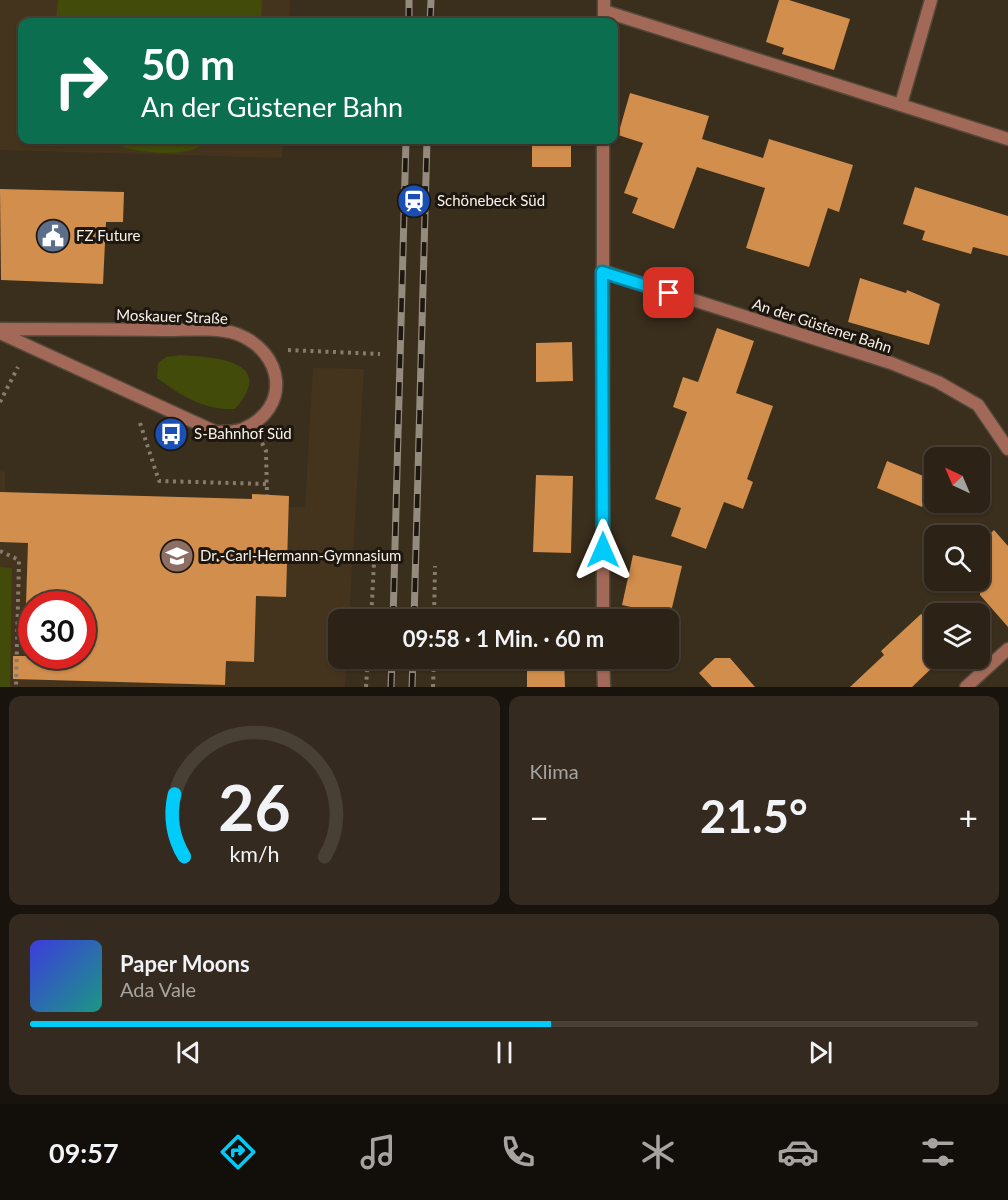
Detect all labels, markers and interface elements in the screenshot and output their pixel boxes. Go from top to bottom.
text: 50 m [141,39,235,89]
icon: right [42,42,120,120]
text: An der Güstener Bahn [141,90,403,123]
station icon: Schönebeck Süd [396,183,432,219]
place label: Schönebeck Süd [437,191,545,209]
public building icon: FZ Future [35,218,71,254]
place label: FZ Future [76,226,141,244]
pin [643,267,694,318]
icon: arrive [652,276,685,309]
street label: An der Güstener Bahn [750,294,894,356]
street label: Moskauer Straße [116,305,228,327]
bus stop icon: S-Bahnhof Süd [153,416,189,452]
place label: S-Bahnhof Süd [194,424,292,442]
north arrow [924,447,990,513]
map controls [924,447,990,669]
position arrow [571,518,635,582]
button: search [924,525,990,591]
school or university icon: Dr.-Carl-Hermann-Gymnasium [159,538,195,574]
place label: Dr.-Carl-Hermann-Gymnasium [200,546,401,564]
speed limit sign: 30 [18,591,96,669]
button: layers [924,603,990,669]
text: 09:58 · 1 Min. · 60 m [403,625,604,652]
text: Klima [530,759,579,783]
text: 26 [218,769,290,844]
text: 21.5° [700,789,808,843]
text: − [530,797,549,837]
text: + [959,797,978,837]
text: km/h [229,842,279,868]
text: Paper Moons [120,950,250,977]
text: Ada Vale [120,977,196,1001]
icon: previous [172,1036,205,1069]
icon: pause [488,1036,521,1069]
icon: next [804,1036,837,1069]
icon: directions [217,1131,259,1173]
icon: music [357,1131,399,1173]
icon: phone [497,1131,539,1173]
icon: climate [637,1131,679,1173]
icon: car [777,1131,819,1173]
icon: filters [917,1131,959,1173]
text: 09:57 [49,1136,119,1169]

